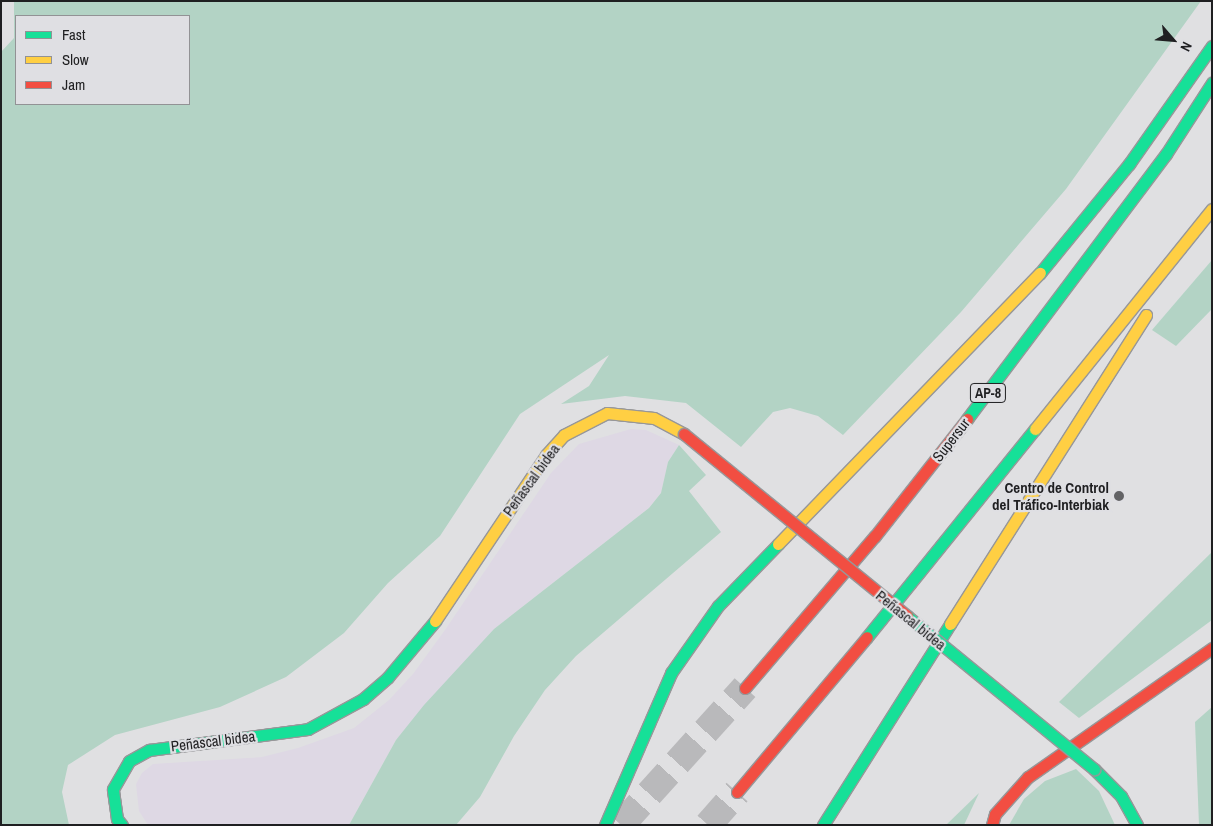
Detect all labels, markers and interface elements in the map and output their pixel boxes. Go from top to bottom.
legend [15,15,190,105]
north arrow [1148,15,1198,65]
text: Fast [62,24,85,45]
text: N [1176,39,1196,55]
text: Slow [62,49,89,70]
text: Jam [62,74,85,95]
road number: AP-8 [969,382,1007,404]
street label: Supersur [929,415,973,465]
street label: Peñascal bidea [499,440,563,520]
place label: Centro de Control del Tráfico-Interbiak [992,478,1109,513]
marker: Centro de Control del Tráfico-Interbiak [1113,490,1125,502]
street label: Peñascal bidea [872,586,950,654]
street label: Peñascal bidea [170,727,256,755]

